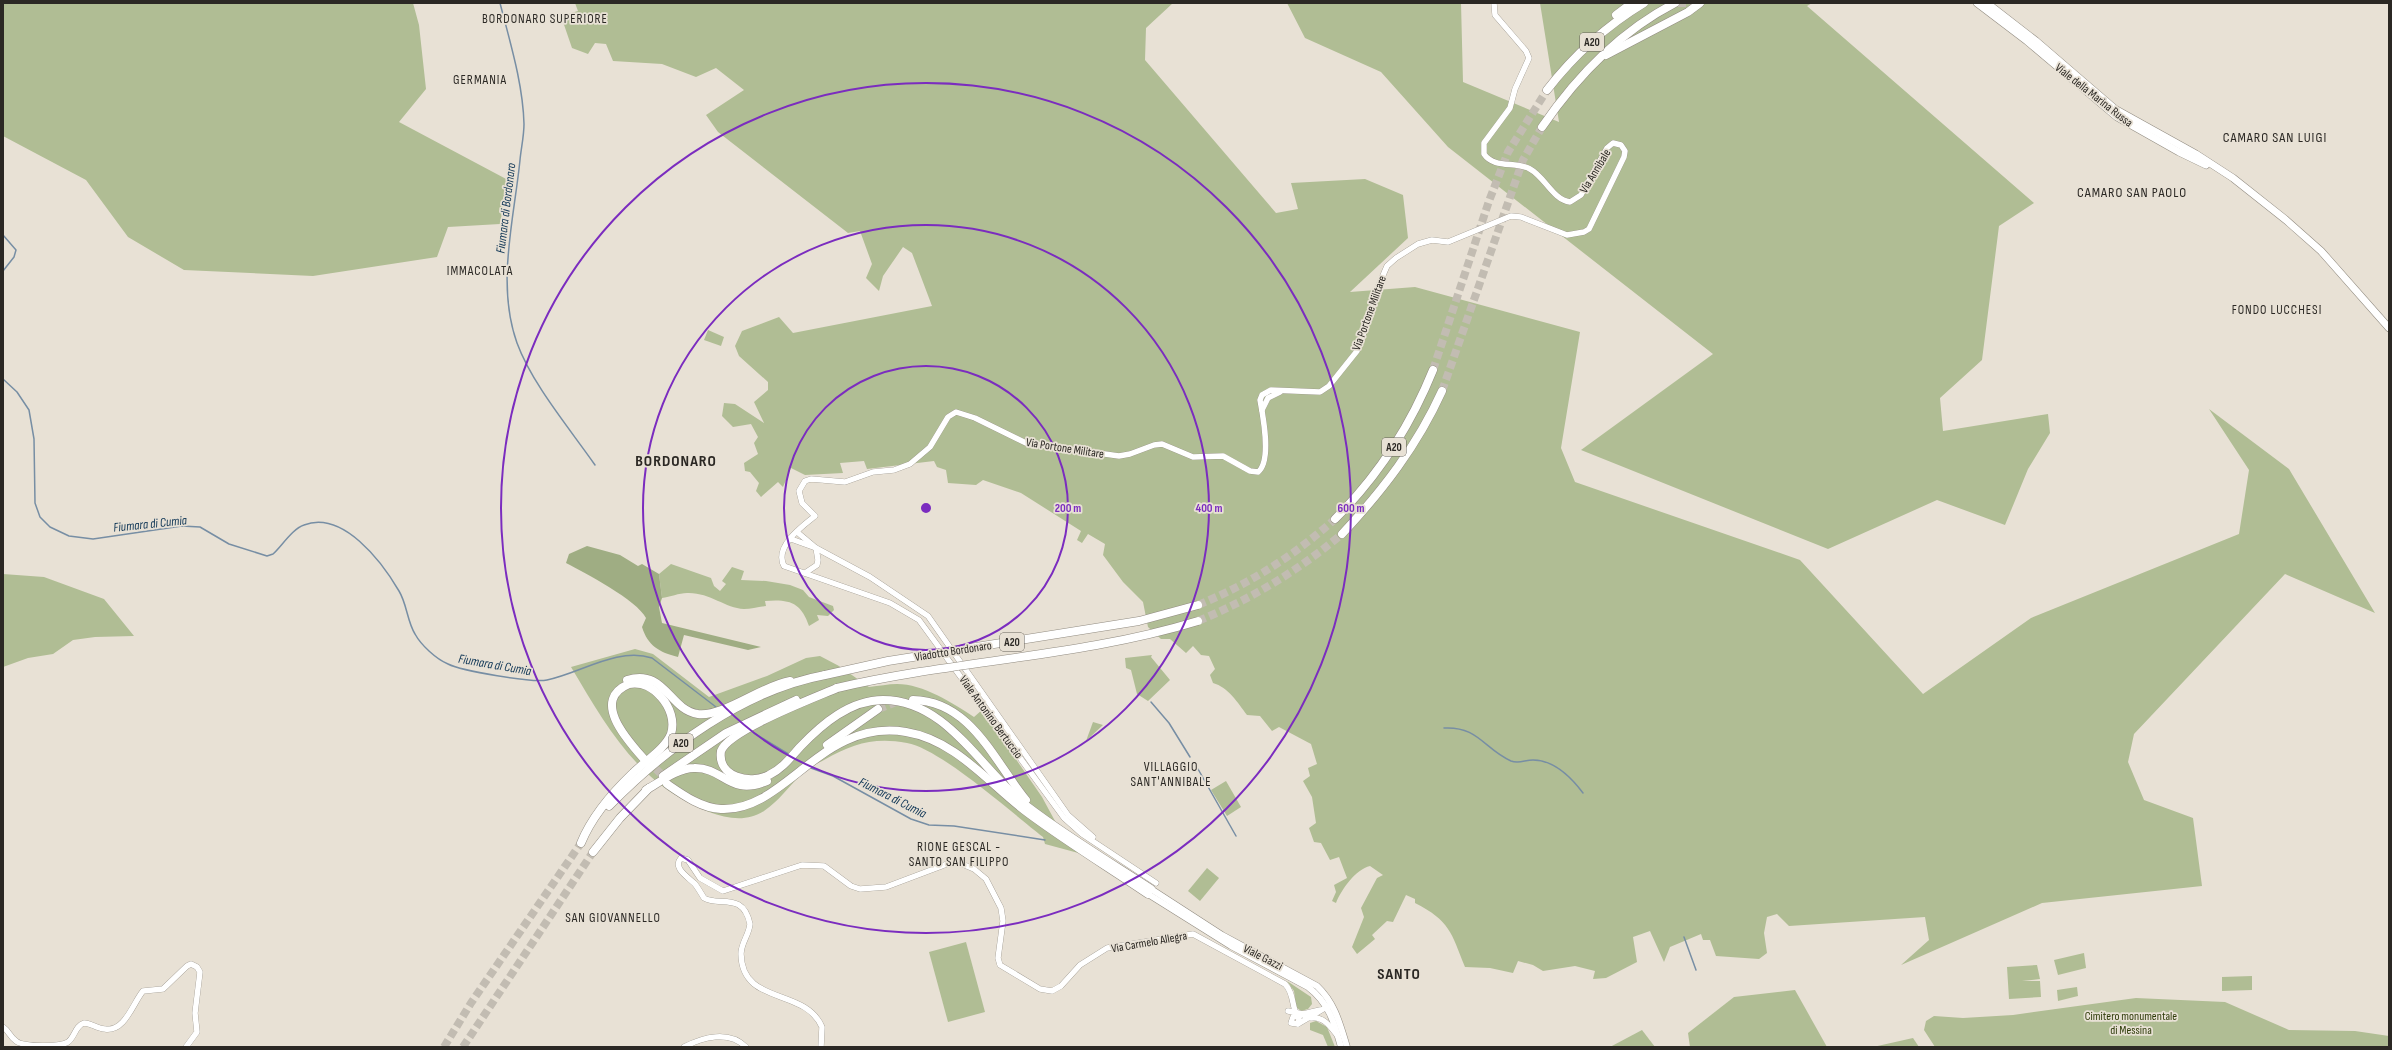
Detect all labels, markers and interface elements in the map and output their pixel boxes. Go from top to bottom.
district label: BORDONARO SUPERIORE [482,11,608,27]
road number: A20 [1580,33,1604,51]
street label: Viale della Marina Russa [2052,60,2136,131]
district label: GERMANIA [453,72,507,88]
district label: CAMARO SAN LUIGI [2223,129,2327,146]
street label: Via Annibale [1576,146,1614,196]
water label: Fiumara di Bordonaro [493,161,520,254]
district label: CAMARO SAN PAOLO [2077,184,2187,201]
district label: IMMACOLATA [447,263,513,279]
street label: Via Portone Militare [1349,274,1390,353]
district label: FONDO LUCCHESI [2232,302,2322,318]
street label: Via Portone Militare [1025,435,1105,462]
road number: A20 [1382,438,1406,456]
district label: BORDONARO [635,452,717,471]
centre of rings [919,501,933,515]
text: 200 m [1055,501,1081,516]
text: 400 m [1196,501,1222,516]
text: 600 m [1338,501,1364,516]
water label: Fiumara di Cumia [113,512,188,536]
road number: A20 [1000,633,1024,651]
street label: Viadotto Bordonaro [913,638,993,665]
water label: Fiumara di Cumia [457,651,533,679]
street label: Viale Antonino Bertuccio [955,673,1026,762]
road number: A20 [669,734,693,752]
district label: VILLAGGIO SANT'ANNIBALE [1130,759,1212,790]
water label: Fiumara di Cumia [856,774,930,822]
district label: RIONE GESCAL - SANTO SAN FILIPPO [909,839,1009,870]
district label: SAN GIOVANNELLO [565,910,661,926]
street label: Via Carmelo Allegra [1110,928,1189,957]
street label: Viale Gazzi [1240,941,1285,974]
district label: SANTO [1377,965,1421,984]
park label: Cimitero monumentale di Messina [2085,1009,2177,1038]

